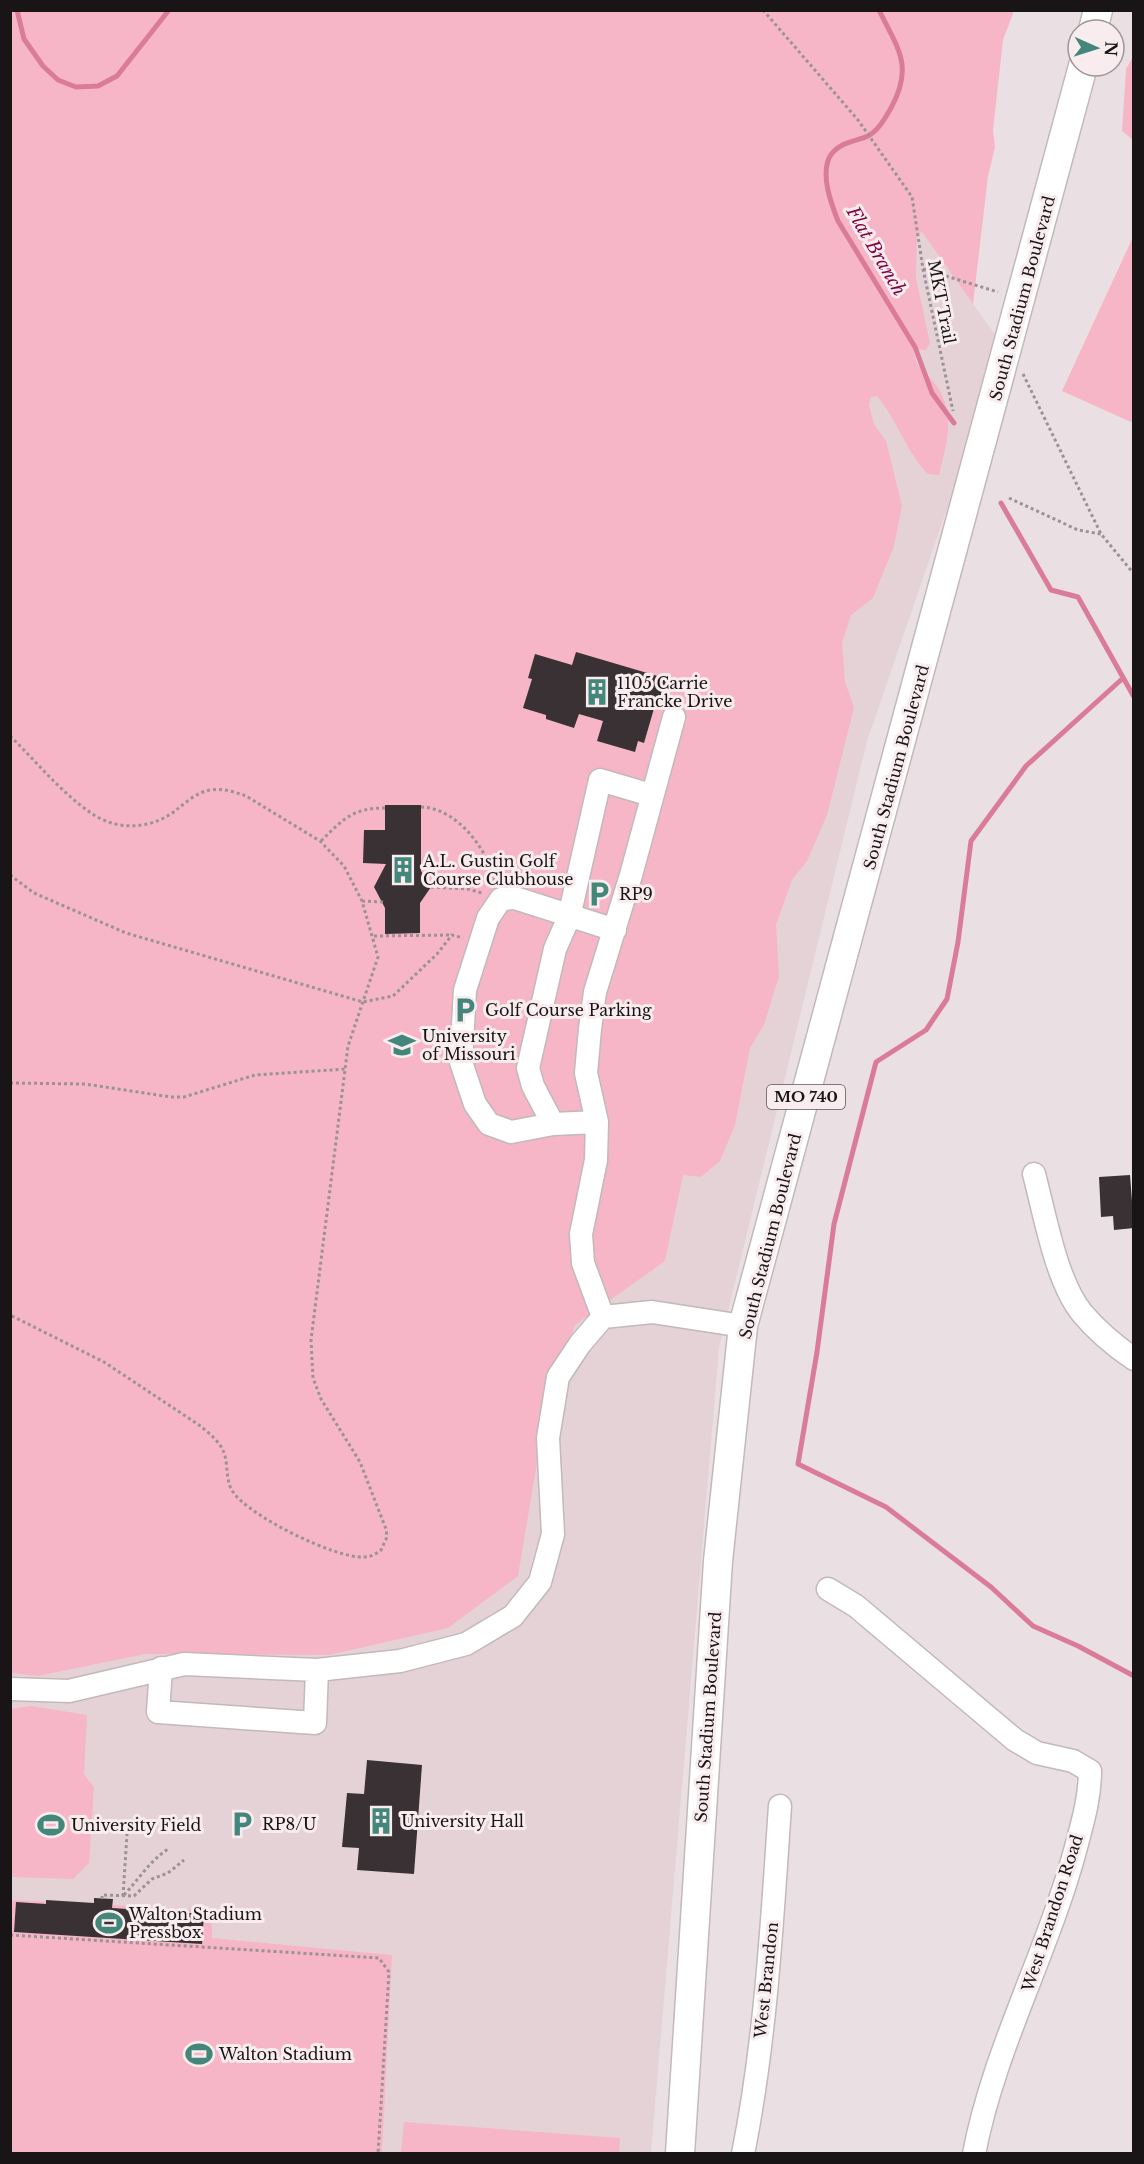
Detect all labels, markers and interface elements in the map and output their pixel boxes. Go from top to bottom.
north arrow [1066,18,1126,78]
text: N [1101,41,1121,57]
street label: South Stadium Boulevard [985,193,1059,403]
water label: Flat Branch [841,202,910,300]
street label: MKT Trail [924,258,960,346]
street label: South Stadium Boulevard [859,662,933,872]
place label: 1105 Carrie Francke Drive [617,673,732,711]
building icon: 1105 Carrie Francke Drive [582,677,612,707]
place label: A.L. Gustin Golf Course Clubhouse [422,851,574,889]
building icon: A.L. Gustin Golf Course Clubhouse [388,855,418,885]
parking icon: RP9 [584,879,614,909]
place label: RP9 [619,884,653,904]
parking icon: Golf Course Parking [450,995,480,1025]
place label: Golf Course Parking [485,1000,652,1020]
place label: University of Missouri [422,1026,516,1064]
school or university icon: University of Missouri [387,1030,417,1060]
road number: MO 740 [767,1085,845,1109]
street label: South Stadium Boulevard [735,1131,805,1341]
street label: South Stadium Boulevard [691,1611,725,1823]
building icon: University Hall [366,1806,396,1836]
parking icon: RP8/U [227,1809,257,1839]
sports icon: University Field [36,1810,66,1840]
place label: University Hall [401,1811,524,1831]
place label: RP8/U [262,1814,317,1834]
place label: University Field [71,1815,202,1835]
street label: West Brandon Road [1017,1832,1087,1995]
place label: Walton Stadium Pressbox [128,1904,262,1942]
sports icon: Walton Stadium Pressbox [94,1908,124,1938]
street label: West Brandon [750,1921,782,2040]
sports icon: Walton Stadium [184,2039,214,2069]
place label: Walton Stadium [218,2044,352,2064]

